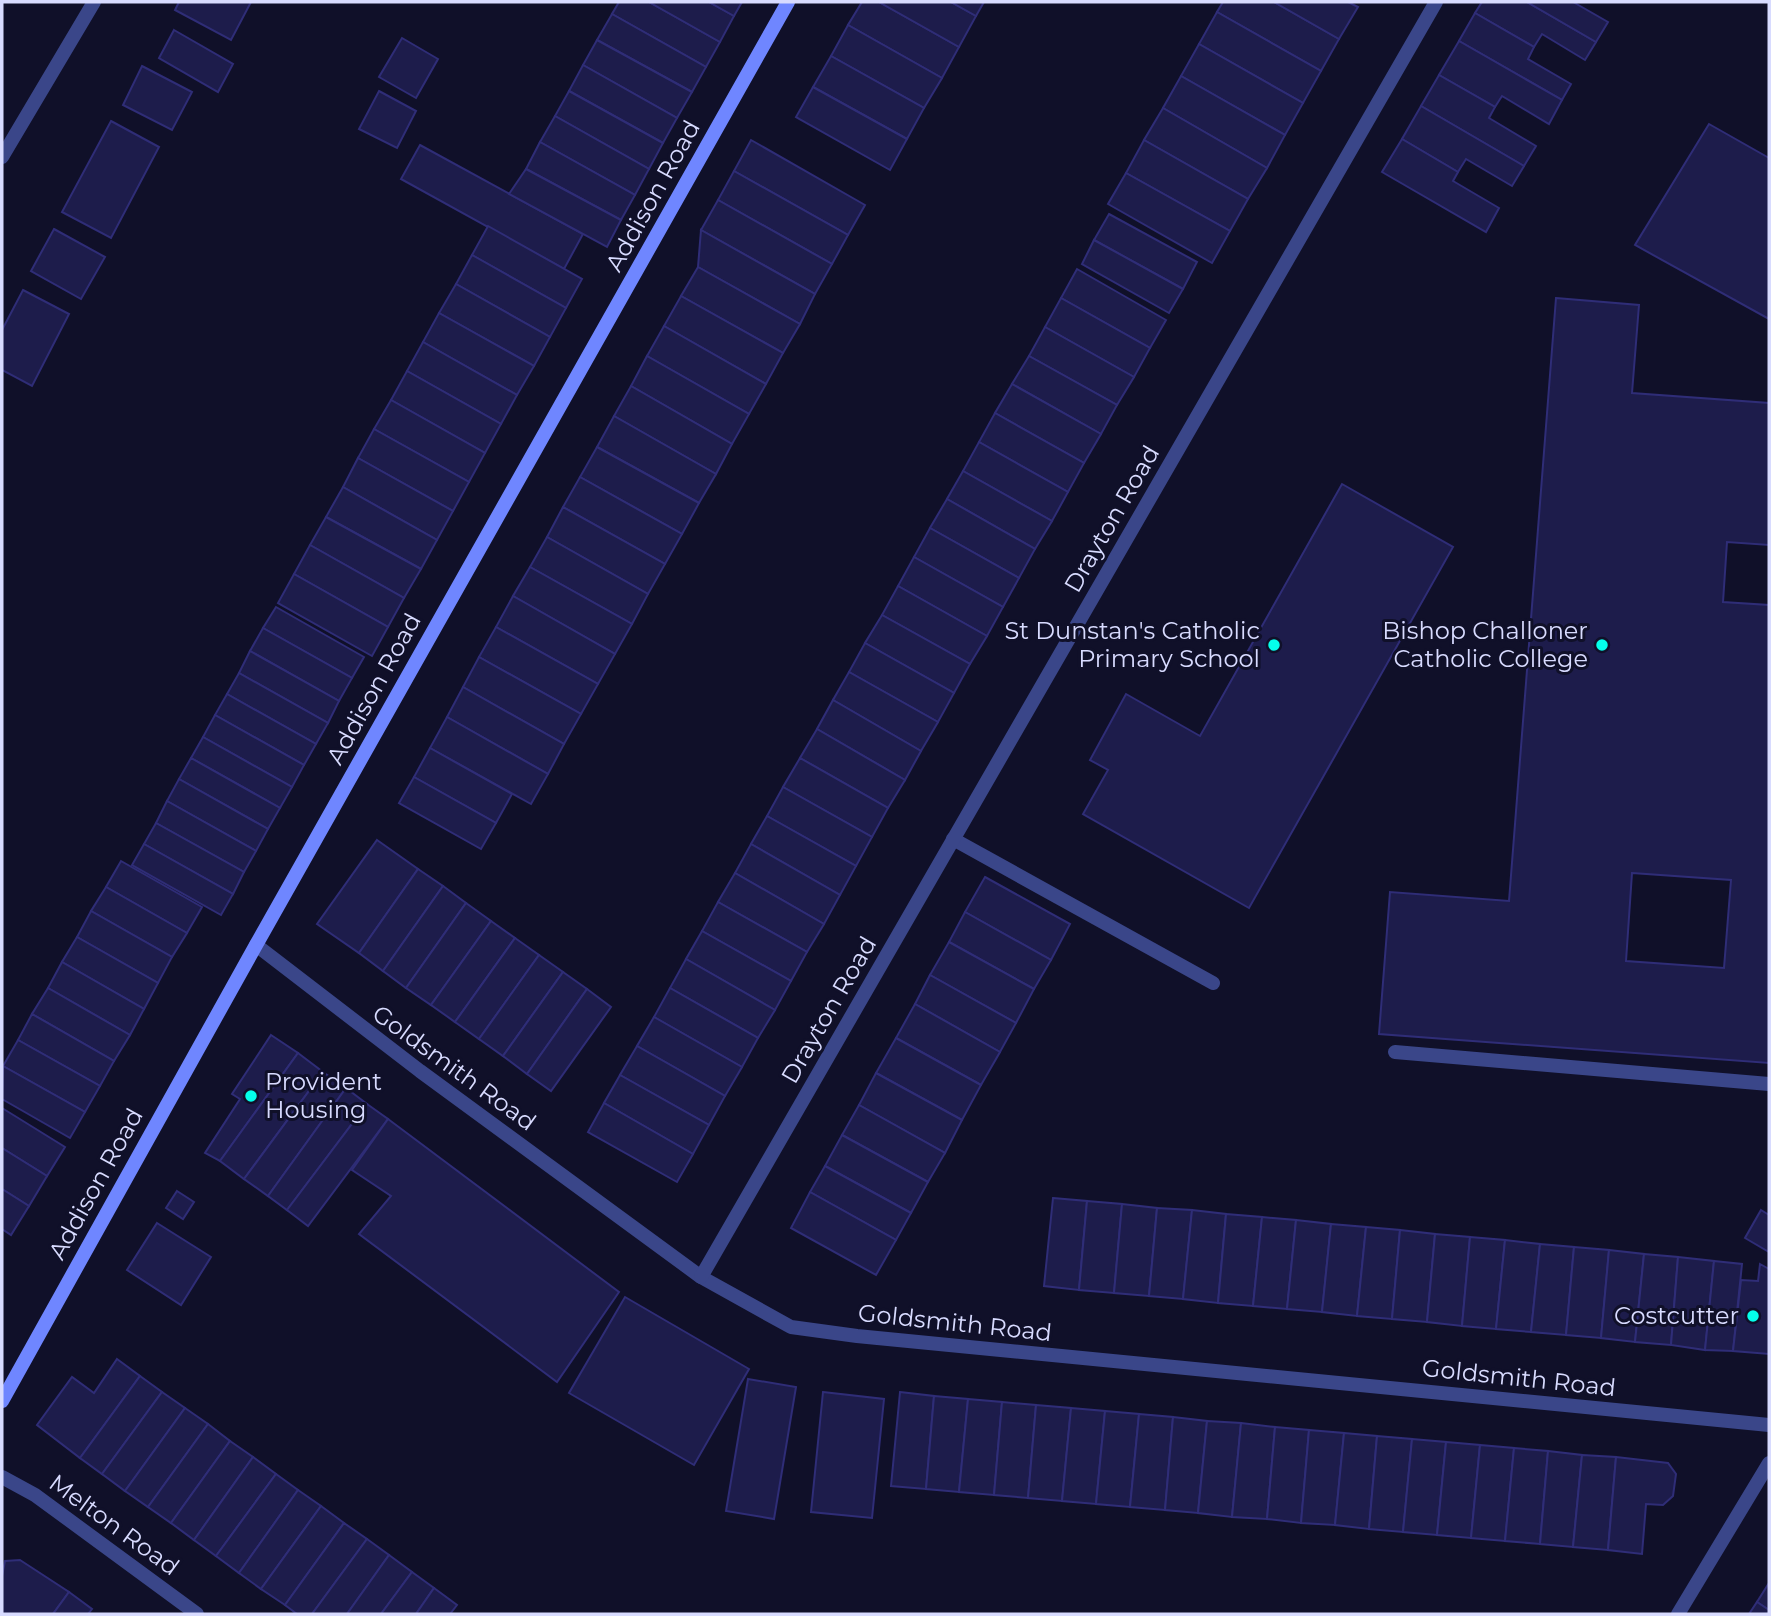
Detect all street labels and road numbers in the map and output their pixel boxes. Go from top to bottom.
street label: Addison Road [599,115,706,276]
street label: Drayton Road [1058,440,1165,597]
street label: Addison Road [320,608,427,769]
street label: Drayton Road [775,931,882,1088]
street label: Goldsmith Road [367,999,542,1137]
street label: Addison Road [42,1103,149,1264]
street label: Goldsmith Road [857,1298,1053,1347]
street label: Goldsmith Road [1421,1353,1617,1402]
street label: Melton Road [44,1468,185,1581]

